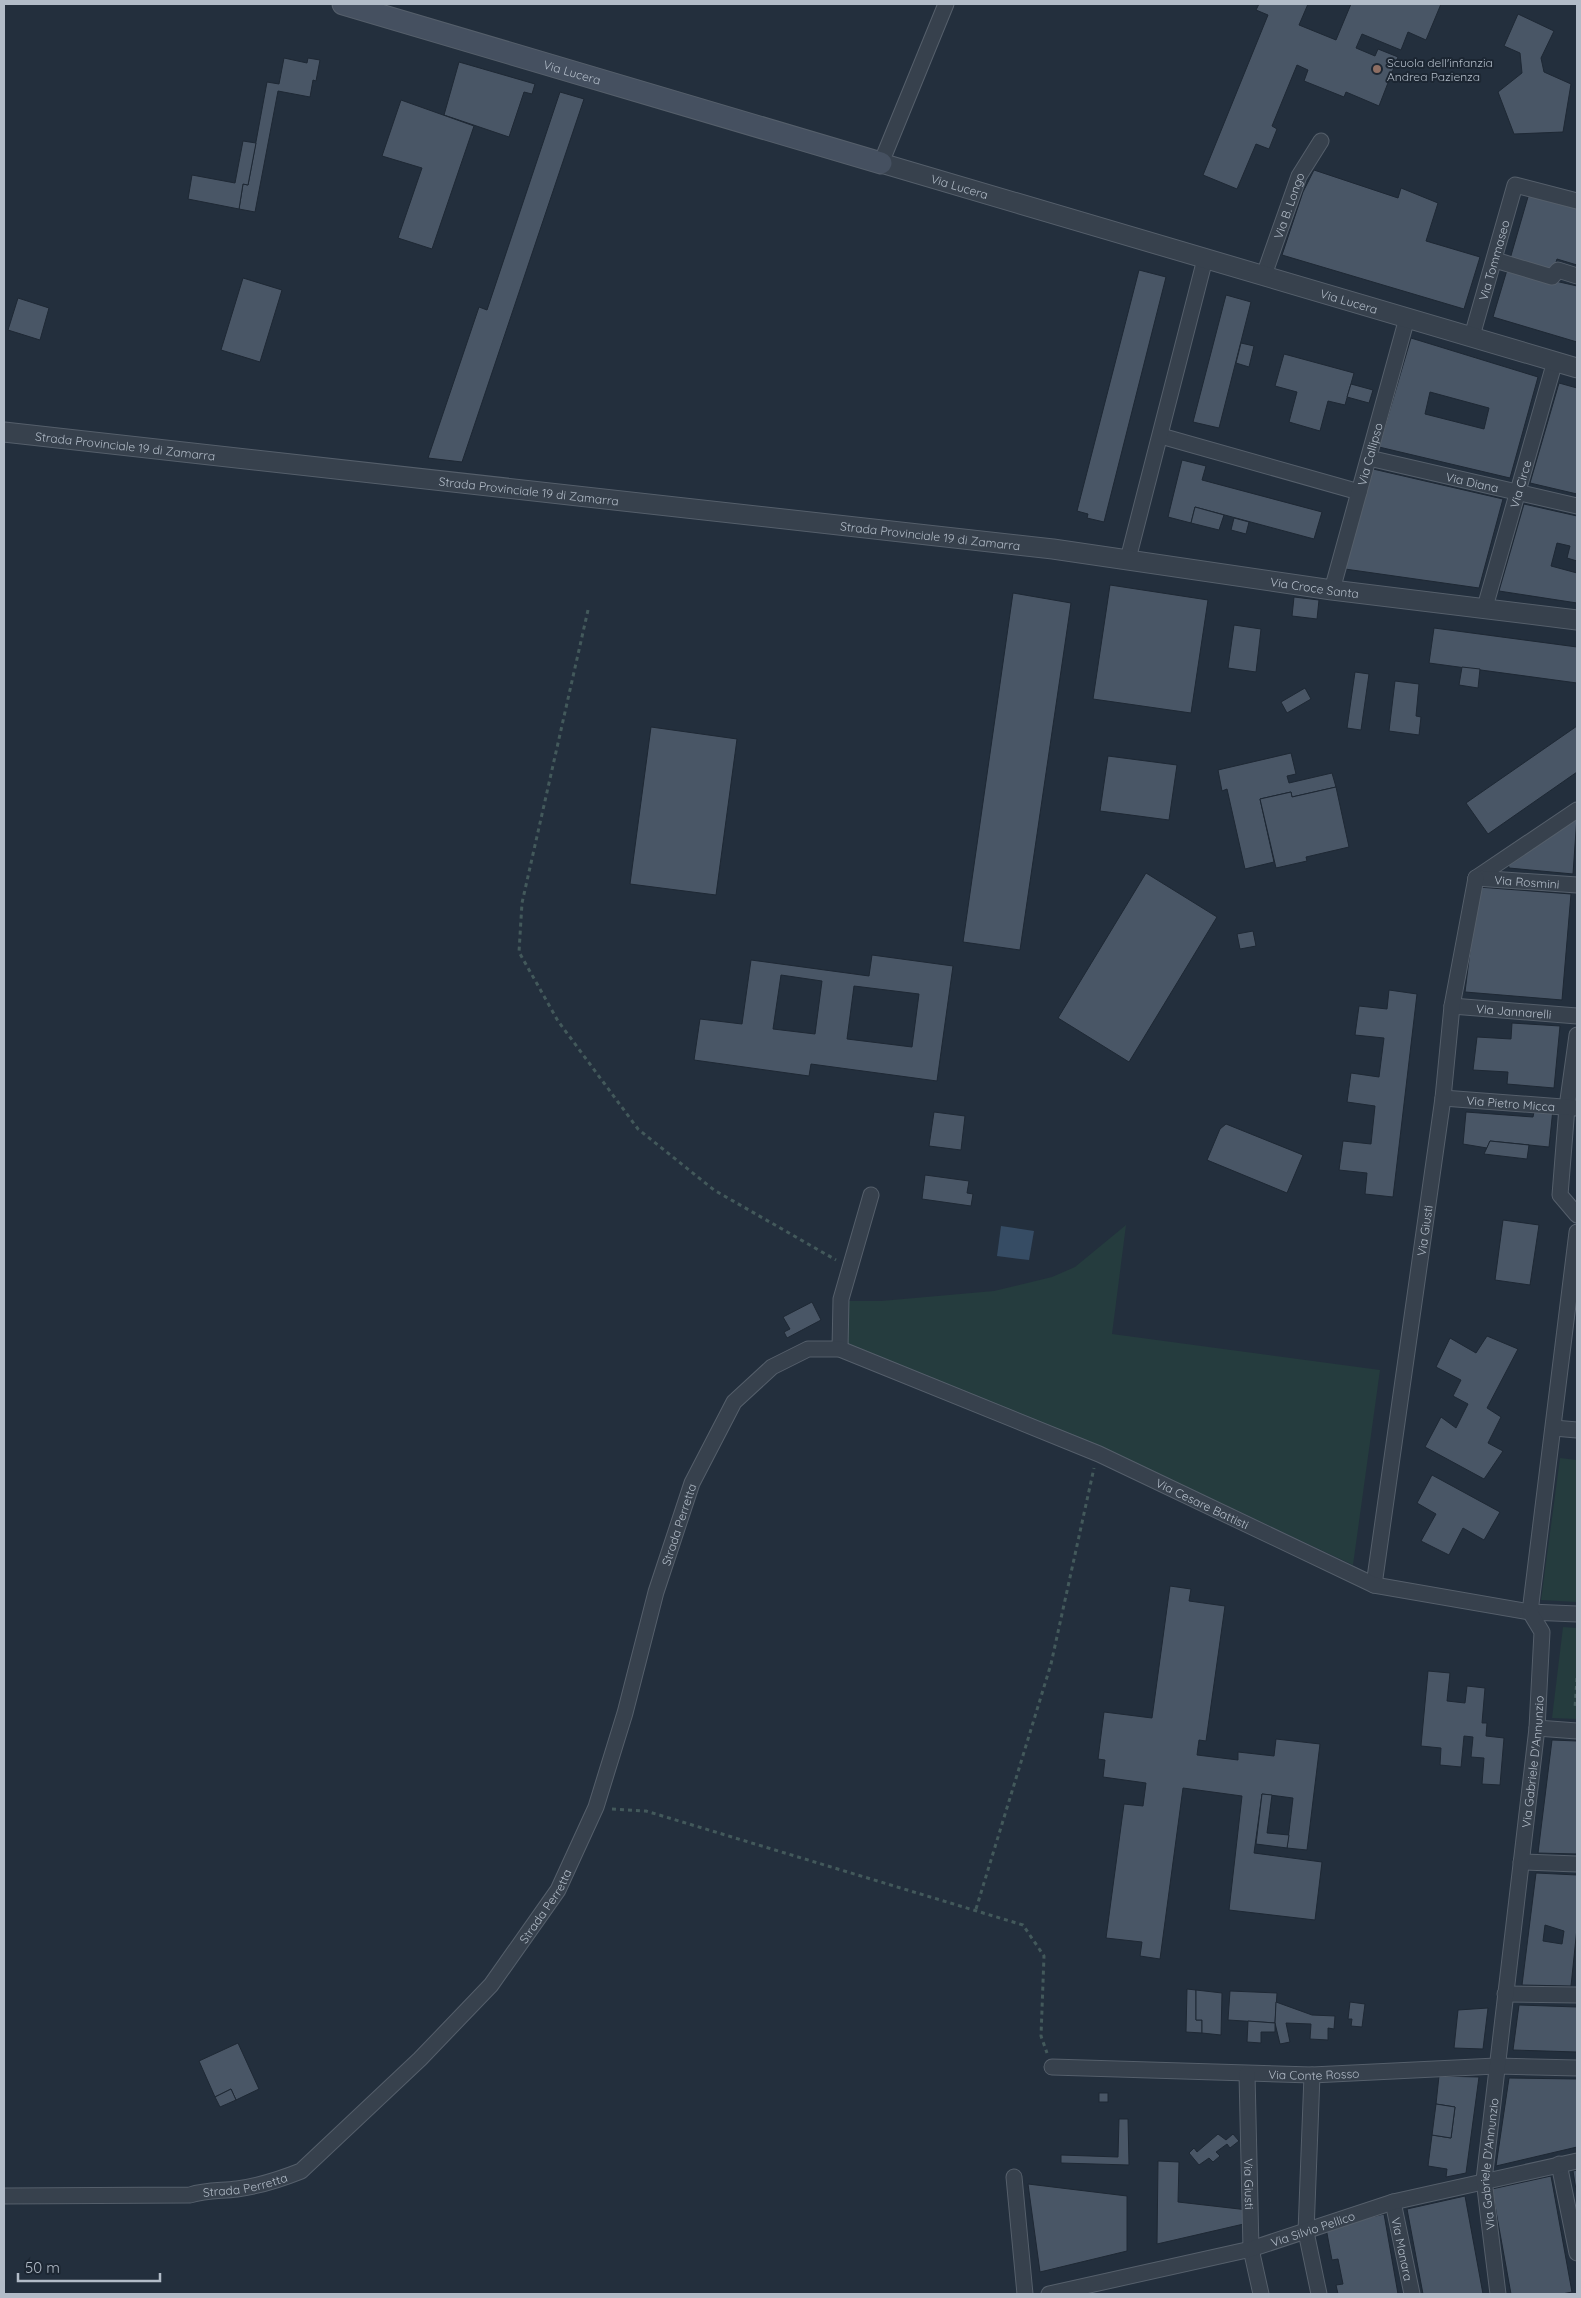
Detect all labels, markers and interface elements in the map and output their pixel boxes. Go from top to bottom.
place label: Scuola dell'infanzia Andrea Pazienza [1387,55,1493,84]
street label: Via Lucera [542,56,603,87]
marker: Scuola dell'infanzia Andrea Pazienza [1371,63,1383,75]
street label: Via B. Longo [1270,169,1307,240]
street label: Via Lucera [929,171,990,202]
street label: Via Tommaseo [1475,218,1512,302]
street label: Via Lucera [1319,285,1380,316]
street label: Via Callipso [1354,421,1385,487]
street label: Strada Provinciale 19 di Zamarra [34,428,216,463]
street label: Via Circe [1506,458,1534,509]
street label: Via Diana [1444,468,1500,495]
street label: Strada Provinciale 19 di Zamarra [438,473,620,508]
street label: Strada Provinciale 19 di Zamarra [839,518,1021,553]
street label: Via Croce Santa [1269,574,1360,601]
street label: Via Rosmini [1494,872,1560,891]
street label: Via Jannarelli [1475,1000,1552,1021]
street label: Via Pietro Micca [1466,1092,1556,1114]
street label: Via Giusti [1413,1204,1435,1257]
street label: Via Cesare Battisti [1154,1475,1252,1532]
street label: Strada Perretta [658,1482,699,1567]
street label: Via Gabriele D'Annunzio [1518,1695,1546,1829]
street label: Strada Perretta [516,1866,574,1946]
street label: Via Conte Rosso [1268,2065,1360,2083]
street label: Via Gabriele D'Annunzio [1476,2097,1501,2231]
street label: Via Giusti [1241,2158,1258,2210]
street label: Strada Perretta [202,2169,289,2199]
street label: Via Silvio Pellico [1269,2208,1357,2249]
street label: Via Manara [1389,2216,1417,2282]
scale bar [18,2250,160,2282]
text: 50 m [25,2258,60,2277]

